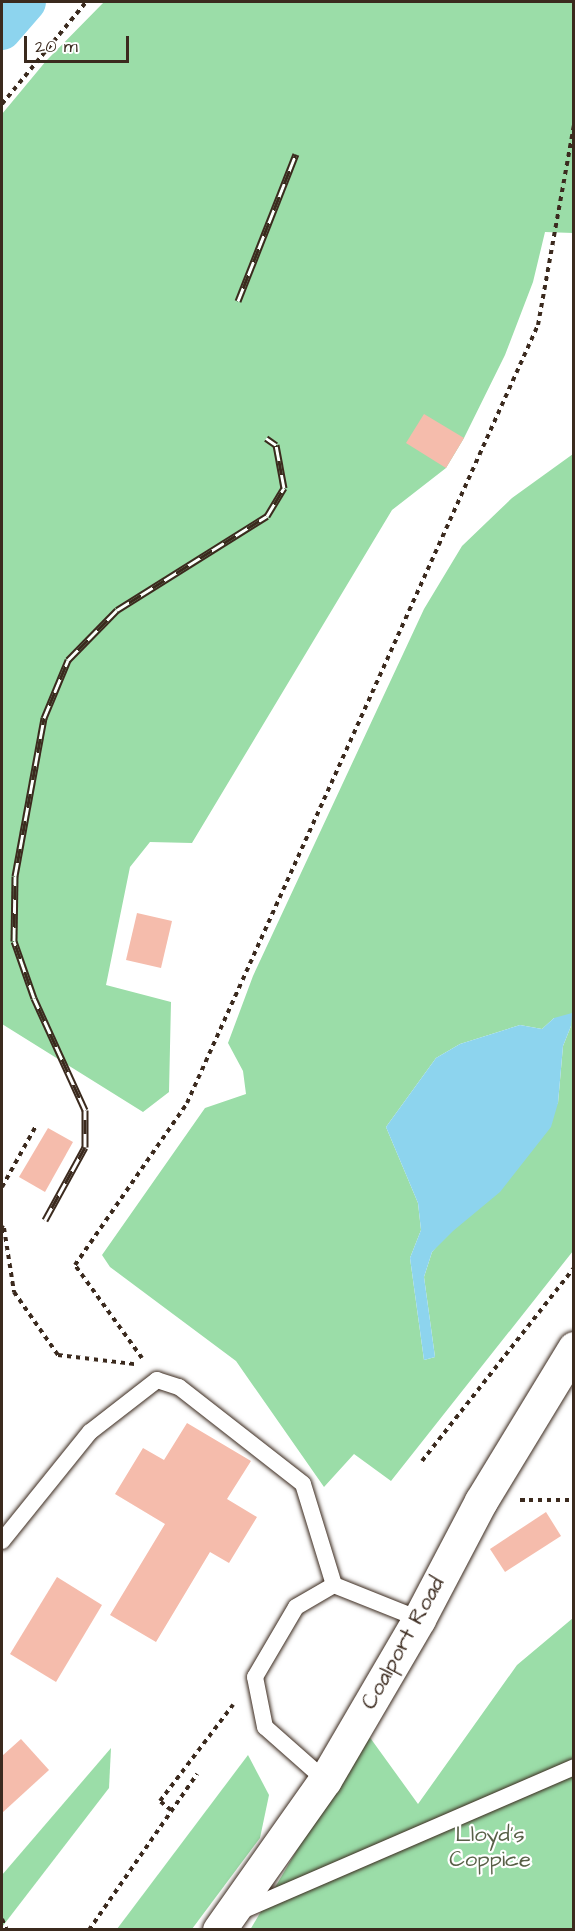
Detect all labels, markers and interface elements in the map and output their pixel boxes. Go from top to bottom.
scale bar [27,24,132,62]
text: 20 m [35,34,78,59]
street label: Coalport Road [356,1572,450,1714]
park label: Lloyd's Coppice [449,1821,531,1873]

